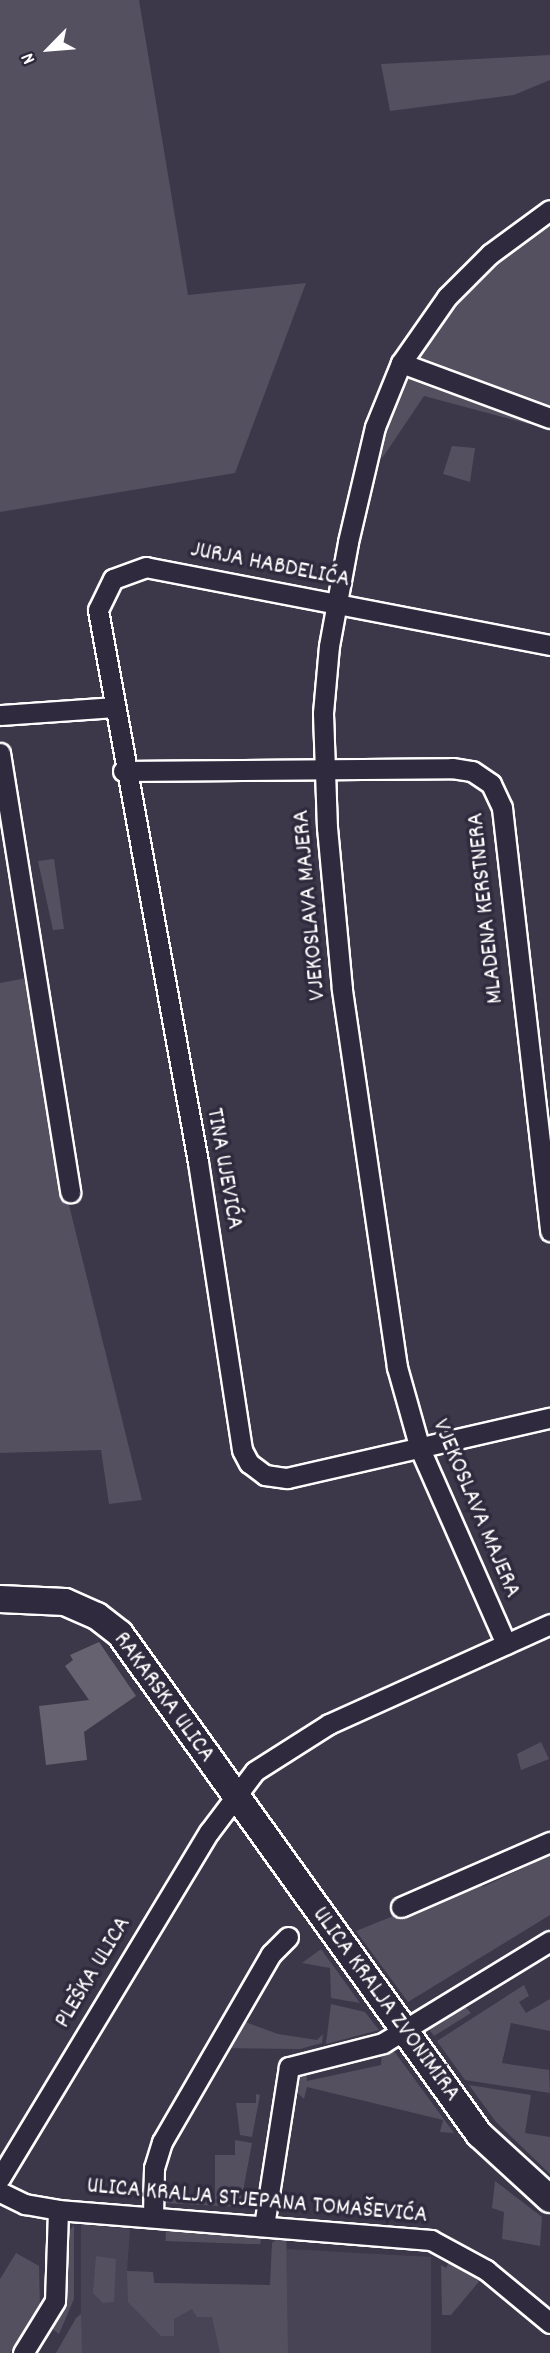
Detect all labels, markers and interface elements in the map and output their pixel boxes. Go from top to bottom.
north arrow [14,14,84,84]
text: N [15,48,44,68]
street label: JURJA HABDELIĆA [188,536,352,596]
street label: VJEKOSLAVA MAJERA [288,808,334,1002]
street label: MLADENA KERSTNERA [463,811,511,1005]
street label: TINA UJEVIĆA [198,1106,248,1232]
street label: VJEKOSLAVA MAJERA [424,1415,526,1603]
street label: RAKARSKA ULICA [106,1627,220,1769]
street label: ULICA KRALJA ZVONIMIRA [305,1902,465,2108]
street label: PLEŠKA ULICA [49,1912,139,2034]
street label: ULICA KRALJA STJEPANA TOMAŠEVIĆA [85,2173,429,2231]

